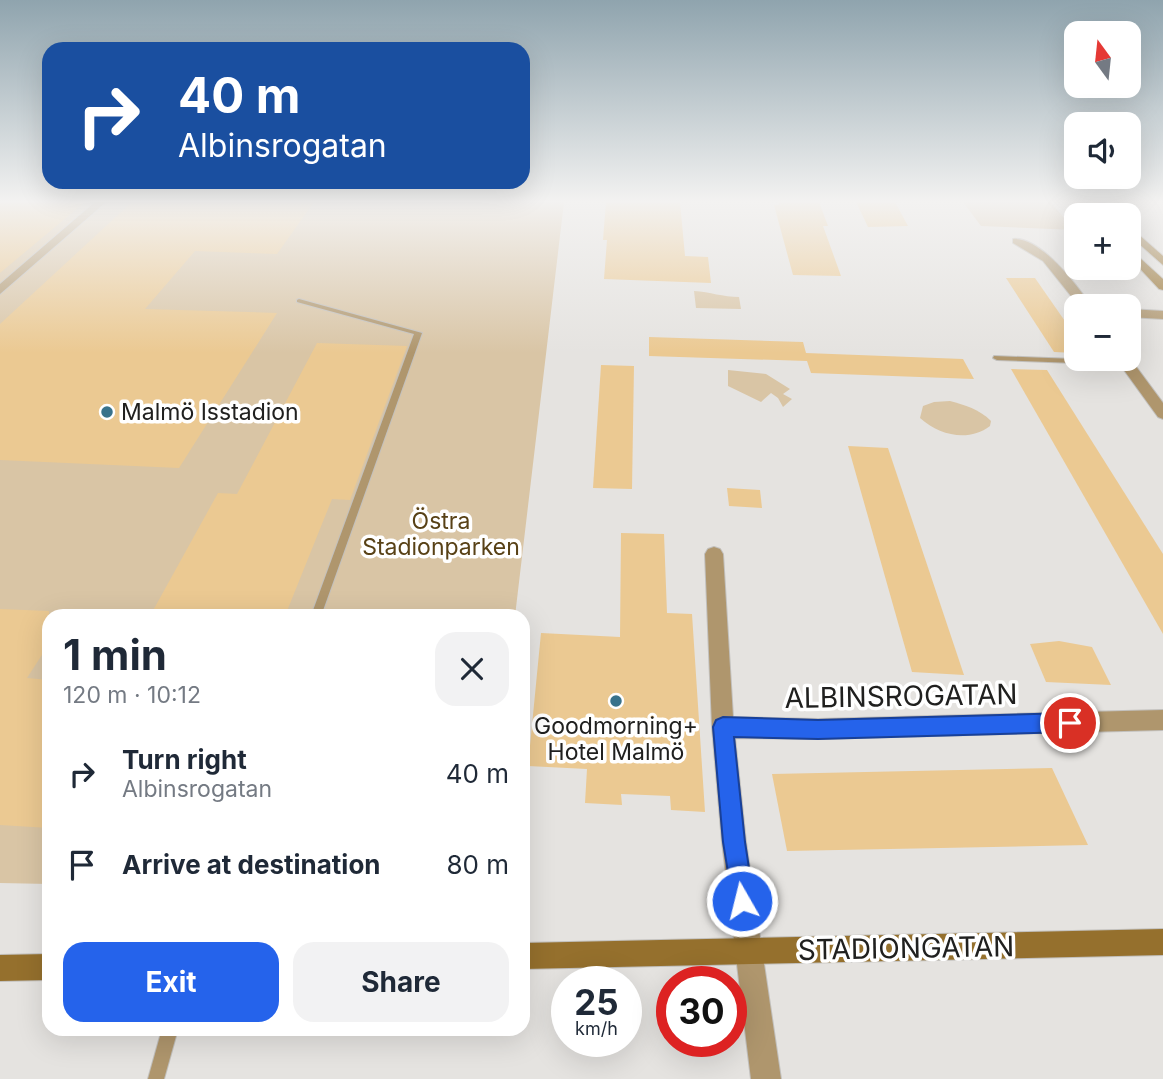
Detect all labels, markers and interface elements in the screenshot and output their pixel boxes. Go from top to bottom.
north arrow [1064,21,1141,98]
map controls [1064,21,1141,371]
text: 40 m [178,66,301,125]
icon: right [63,70,154,161]
button: sound [1064,112,1141,189]
text: Albinsrogatan [178,126,387,165]
button: + [1064,203,1141,280]
button: − [1064,294,1141,371]
place label: Malmö Isstadion [121,398,299,426]
marker: Malmö Isstadion [99,404,115,420]
park label: Östra Stadionparken [362,507,520,561]
text: 1 min [63,629,167,680]
button: close [435,632,509,706]
street label: ALBINSROGATAN [784,677,1018,715]
text: 120 m · 10:12 [63,681,201,709]
marker: Goodmorning+ Hotel Malmö [608,693,624,709]
pin [1040,693,1100,753]
icon: arrive [1051,704,1089,742]
place label: Goodmorning+ Hotel Malmö [534,712,698,766]
text: Turn right [122,744,247,775]
icon: right [63,755,101,793]
text: 40 m [446,758,509,789]
text: Albinsrogatan [122,775,272,803]
icon: arrive [63,846,101,884]
text: Arrive at destination [122,849,381,880]
text: 80 m [446,849,509,880]
position arrow [705,864,779,938]
street label: STADIONGATAN [797,929,1015,967]
button: Exit [63,942,279,1022]
button: Share [293,942,509,1022]
speed limit sign: 30 [656,966,747,1057]
text: 25 [574,981,619,1023]
text: km/h [575,1018,618,1039]

